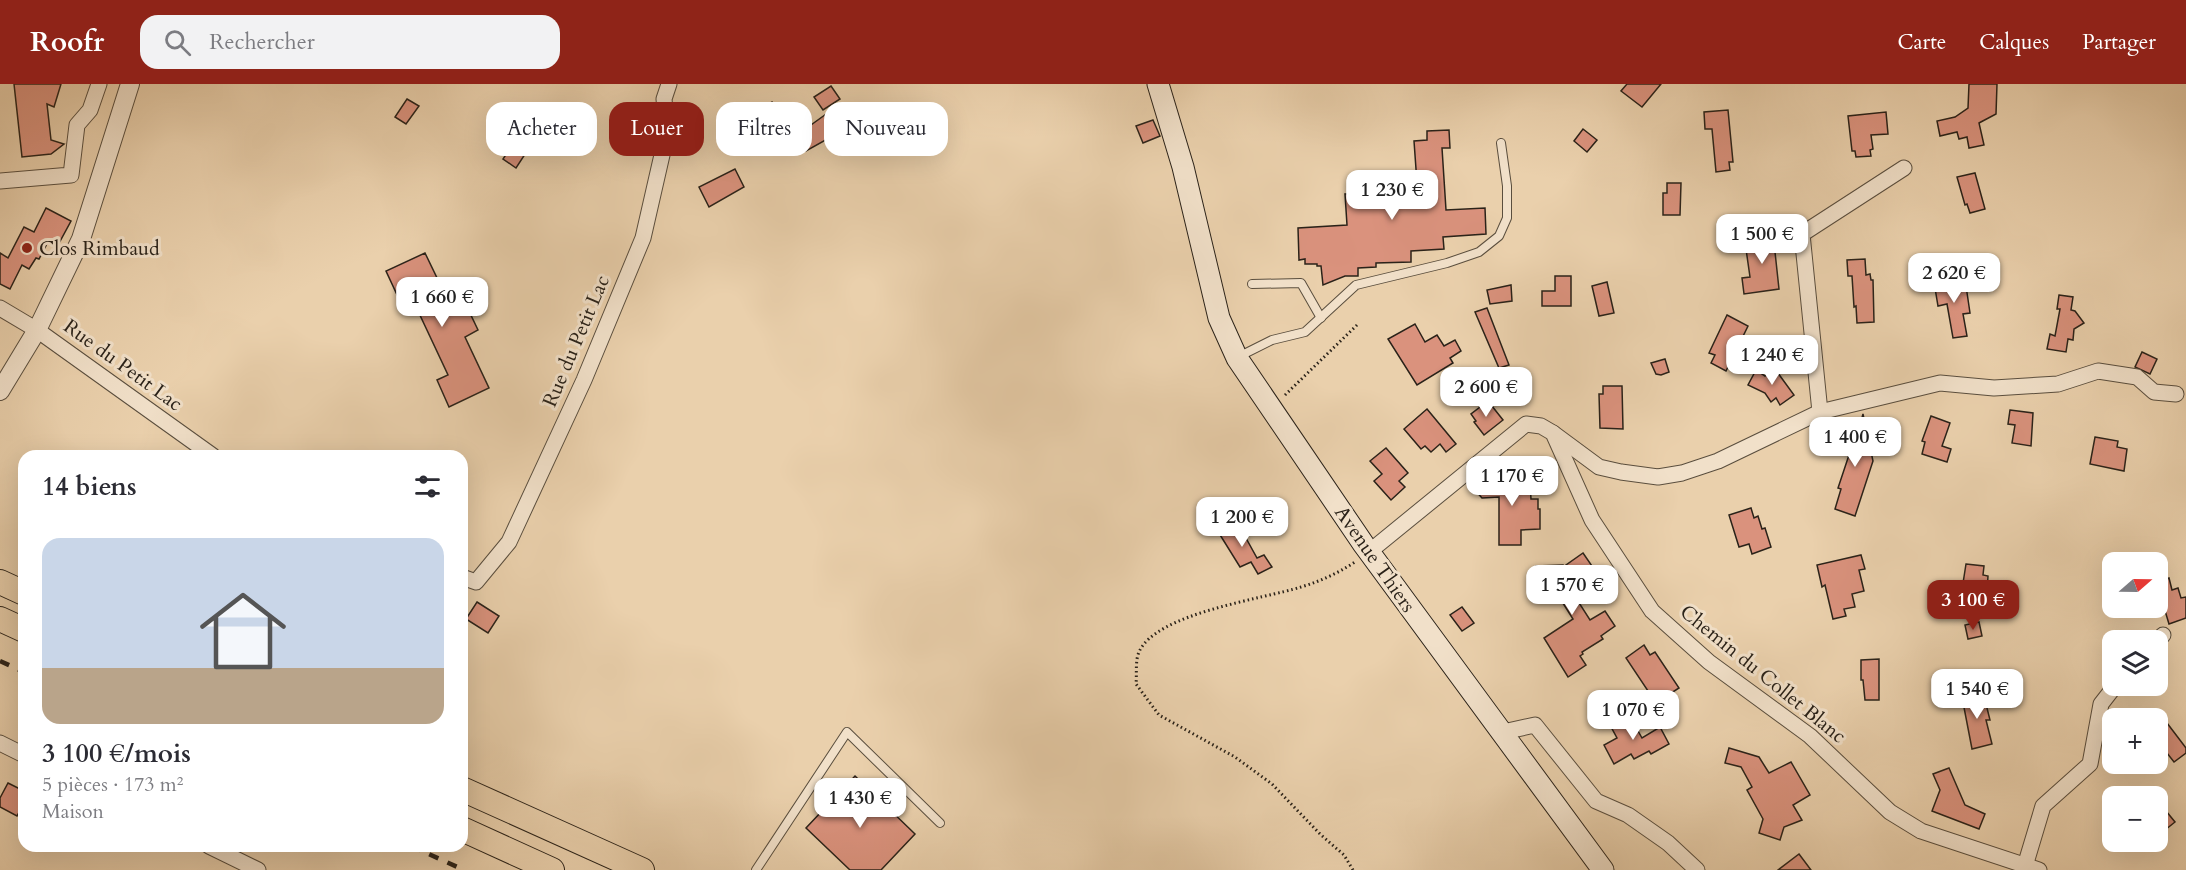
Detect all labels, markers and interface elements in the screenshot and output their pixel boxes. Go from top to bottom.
search box [140,15,560,69]
text: Roofr [30,23,104,61]
icon: search [161,26,194,59]
text: Rechercher [209,27,315,57]
text: Carte [1897,28,1946,57]
text: Calques [1979,28,2049,57]
text: Partager [2082,28,2156,57]
chip: Acheter [486,102,597,156]
chip: Louer [609,102,704,156]
chip: Filtres [716,102,812,156]
chip: Nouveau [824,102,948,156]
pin: 1 230 € [1337,170,1447,221]
text: 1 230 € [1360,176,1424,203]
pin: 1 500 € [1707,214,1817,265]
text: 1 500 € [1730,220,1794,247]
place label: Clos Rimbaud [39,235,160,262]
marker: Clos Rimbaud [20,241,34,255]
pin: 2 620 € [1899,253,2009,304]
text: 2 620 € [1922,259,1986,286]
street label: Rue du Petit Lac [536,271,616,411]
pin: 1 660 € [387,277,497,328]
text: 1 660 € [410,283,474,310]
street label: Rue du Petit Lac [58,313,188,417]
pin: 1 240 € [1717,335,1827,386]
text: 1 240 € [1740,341,1804,368]
pin: 2 600 € [1431,367,1541,418]
text: 2 600 € [1454,373,1518,400]
pin: 1 400 € [1800,417,1910,468]
text: 1 400 € [1823,423,1887,450]
pin: 1 170 € [1457,456,1567,507]
text: 1 170 € [1480,462,1544,489]
text: 14 biens [42,469,137,504]
icon: filters [411,470,444,503]
pin: 1 200 € [1187,497,1297,548]
street label: Avenue Thiers [1328,500,1422,618]
text: 1 200 € [1210,503,1274,530]
north arrow [2102,552,2168,618]
map controls [2102,552,2168,852]
pin: 1 570 € [1517,565,1627,616]
text: 1 570 € [1540,571,1604,598]
icon: home [189,577,297,685]
pin: 3 100 € [1918,580,2028,631]
text: 3 100 € [1941,586,2005,613]
street label: Chemin du Collet Blanc [1674,599,1852,749]
button: layers [2102,630,2168,696]
pin: 1 540 € [1922,669,2032,720]
text: 1 540 € [1945,675,2009,702]
pin: 1 070 € [1578,690,1688,741]
text: 1 070 € [1601,696,1665,723]
button: + [2102,708,2168,774]
text: 3 100 €/mois [42,736,191,771]
text: 5 pièces · 173 m² [42,771,183,798]
pin: 1 430 € [805,778,915,829]
text: 1 430 € [828,784,892,811]
button: − [2102,786,2168,852]
text: Maison [42,798,104,825]

